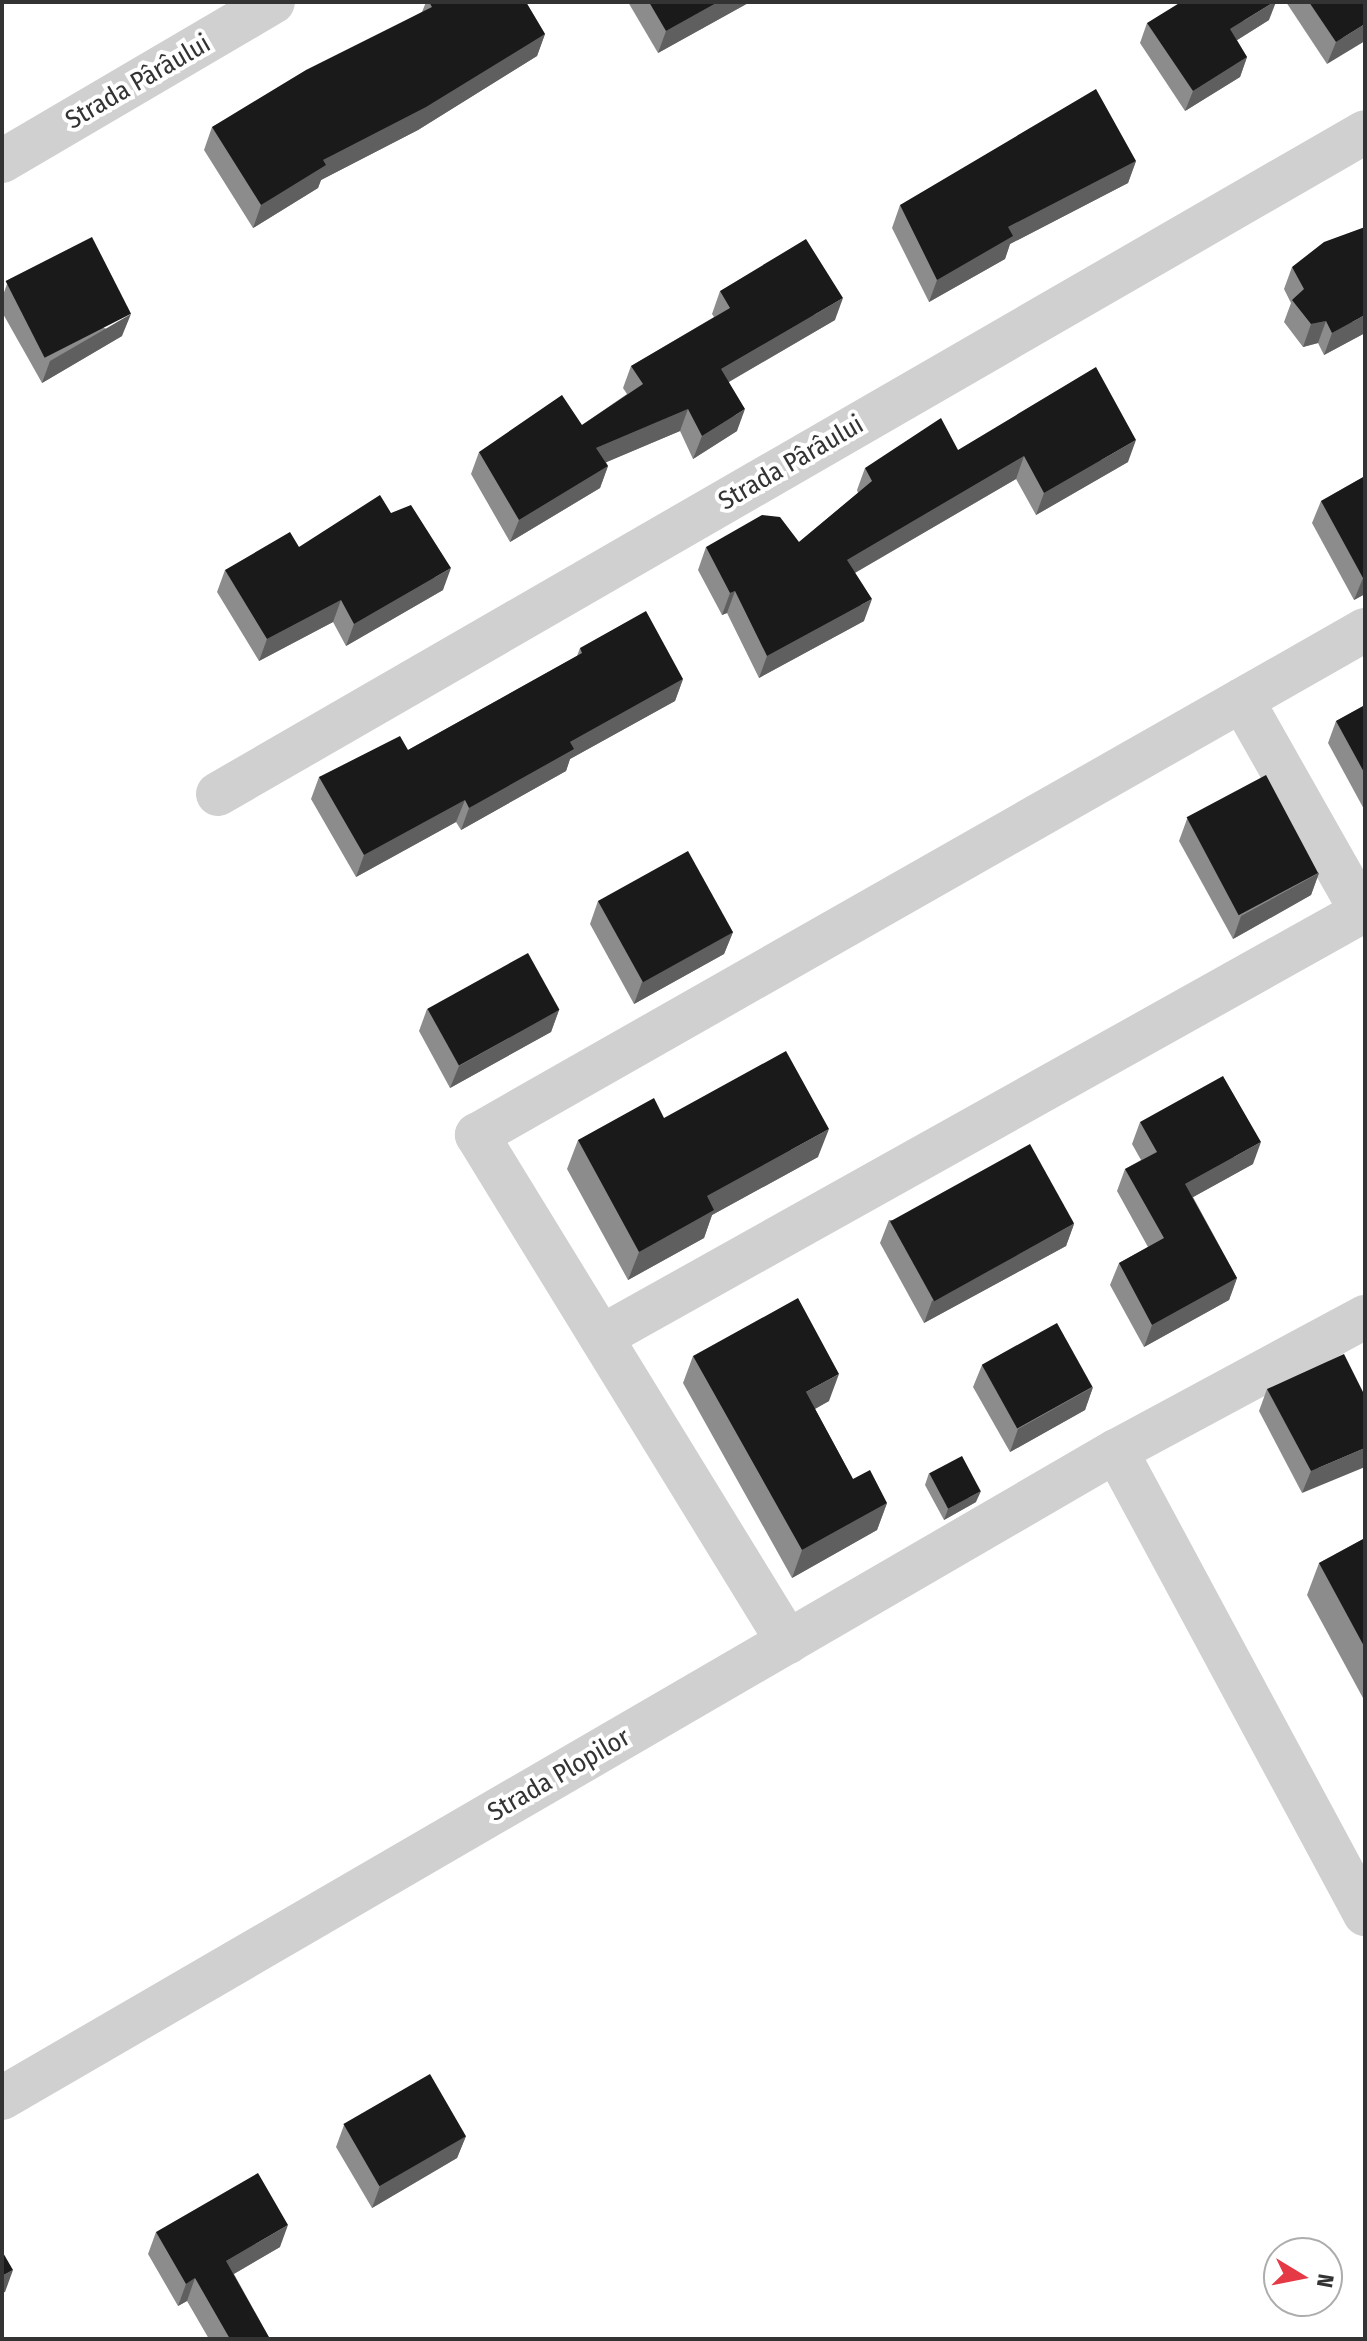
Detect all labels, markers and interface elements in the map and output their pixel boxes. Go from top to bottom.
street label: Strada Pârâului [60,28,216,136]
street label: Strada Pârâului [713,409,869,517]
street label: Strada Plopilor [482,1722,636,1828]
north arrow [1263,2237,1343,2317]
text: N [1311,2272,1340,2290]

